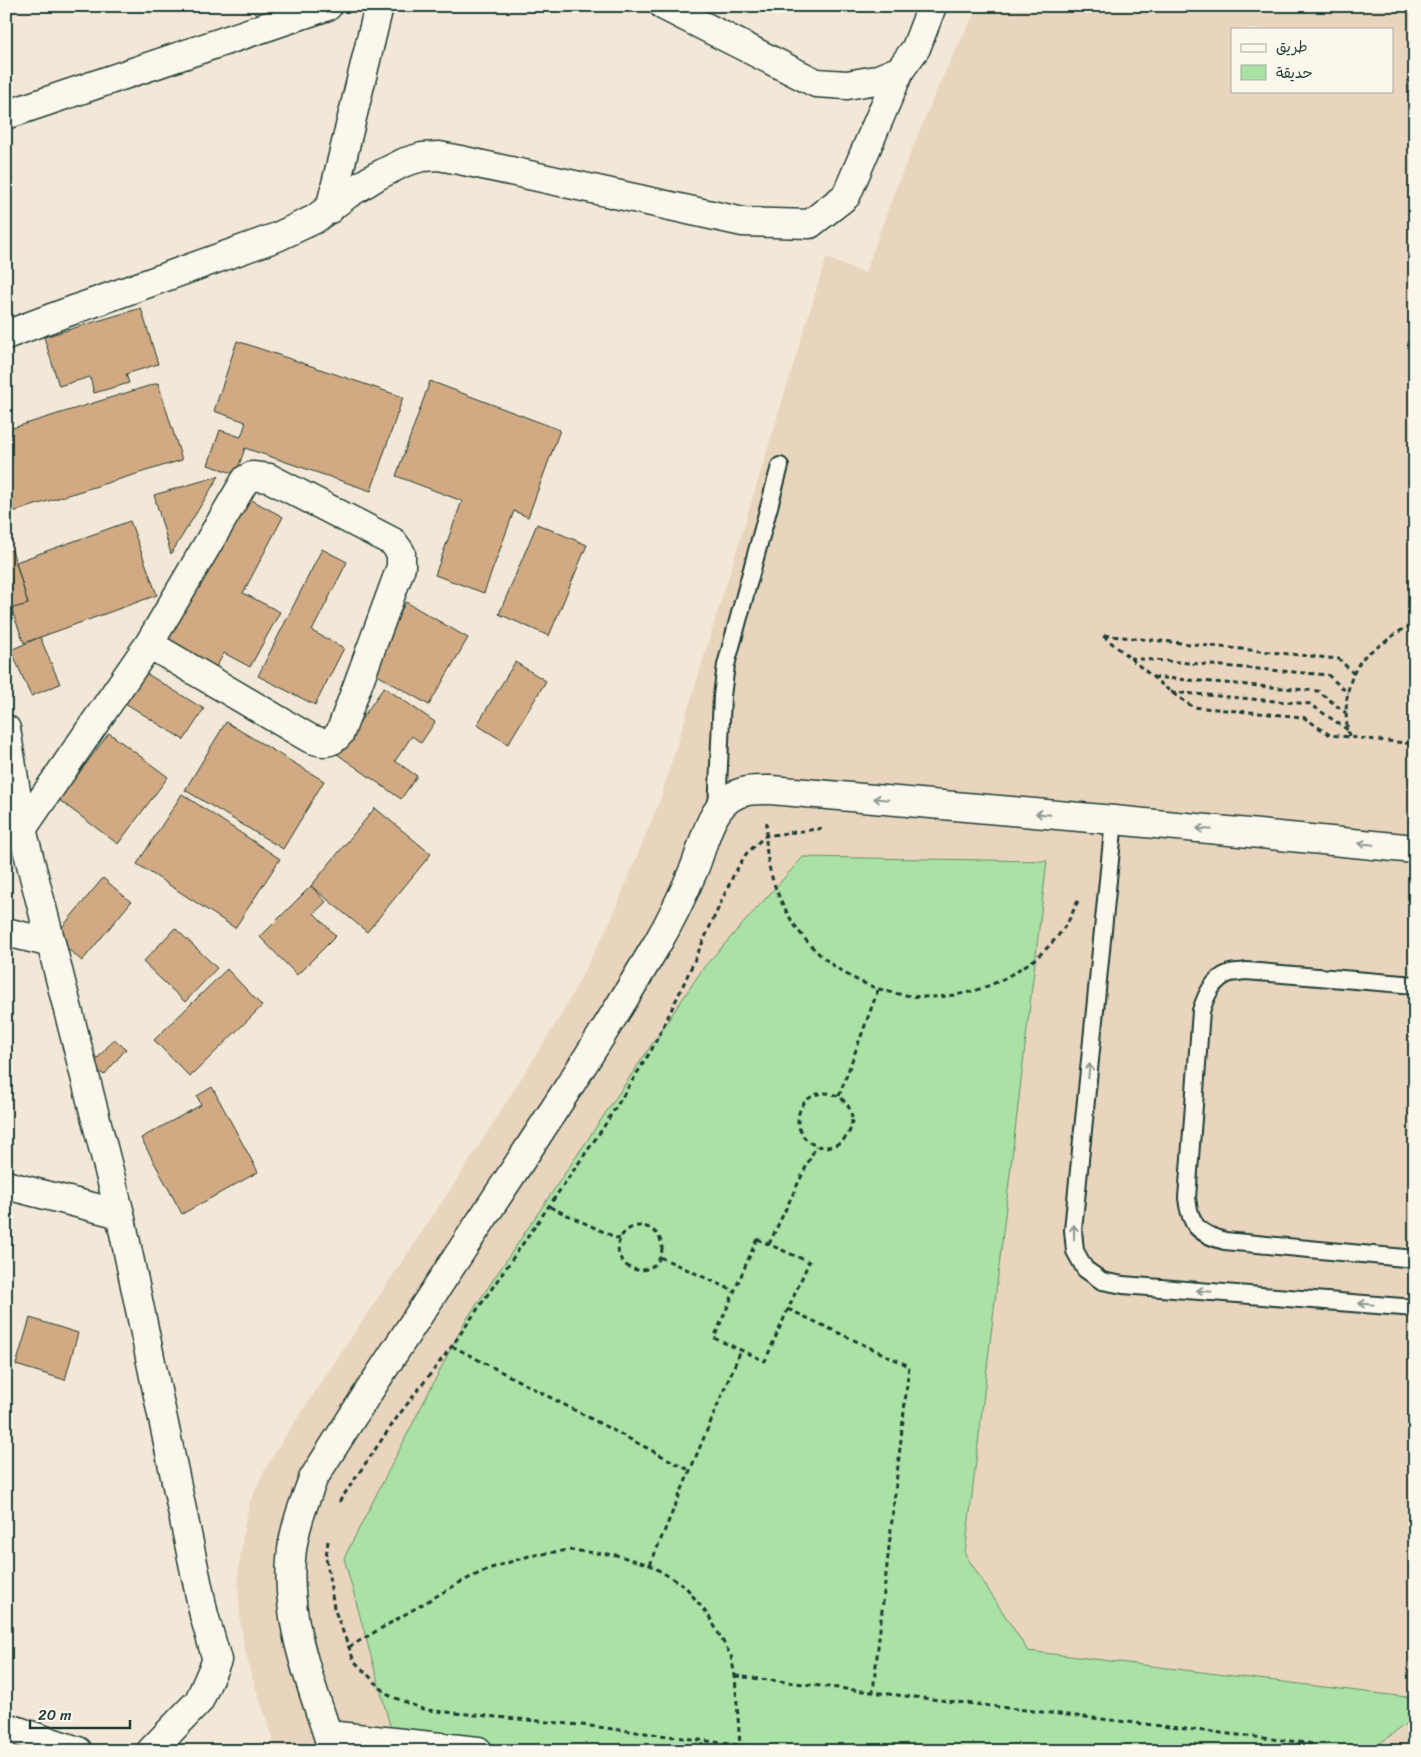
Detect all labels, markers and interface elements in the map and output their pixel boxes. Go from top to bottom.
legend [1231,28,1394,92]
text: طريق [1276,34,1308,60]
text: حديقة [1276,60,1313,86]
one-way arrow [873,795,889,804]
one-way arrow [1035,809,1051,819]
one-way arrow [1197,824,1213,833]
one-way arrow [1359,839,1375,849]
one-way arrow [1084,1063,1094,1079]
one-way arrow [1069,1225,1079,1241]
one-way arrow [1196,1286,1212,1296]
one-way arrow [1358,1300,1374,1309]
scale bar [30,1697,130,1729]
text: 20 m [38,1702,72,1728]

